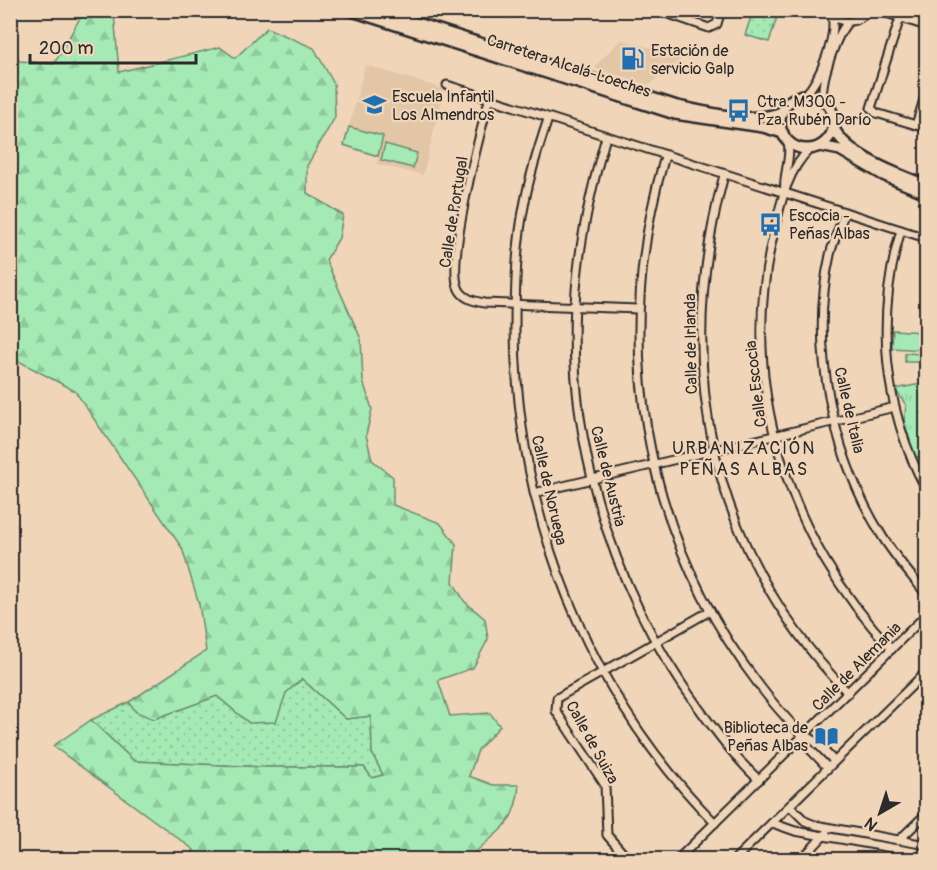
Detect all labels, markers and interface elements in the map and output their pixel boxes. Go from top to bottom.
scale bar [30,27,196,65]
street label: Carretera Alcalá-Loeches [484,30,653,102]
text: 200 m [39,37,94,60]
place label: Estación de servicio Galp [651,41,734,79]
fuel station icon: Estación de servicio Galp [620,46,646,72]
place label: Escuela Infantil Los Almendros [392,87,495,125]
school or university icon: Escuela Infantil Los Almendros [361,92,387,118]
place label: Ctra. M300 - Pza. Rubén Darío [757,92,871,130]
bus stop icon: Ctra. M300 - Pza. Rubén Darío [726,97,752,123]
street label: Calle de Portugal [435,155,473,269]
place label: Escocia - Peñas Albas [789,206,870,244]
bus stop icon: Escocia - Peñas Albas [758,211,784,237]
street label: Calle de Irlanda [680,293,702,395]
street label: Calle Escocia [741,340,771,428]
street label: Calle de Italia [829,365,869,455]
street label: Calle de Austria [586,424,630,529]
street label: Calle de Noruega [527,433,571,547]
district label: URBANIZACIÓN PEÑAS ALBAS [672,436,816,481]
street label: Calle de Alemania [808,618,906,716]
street label: Calle de Suiza [561,698,623,787]
place label: Biblioteca de Peñas Albas [724,718,808,756]
library icon: Biblioteca de Peñas Albas [813,723,839,749]
north arrow [850,783,910,843]
text: N [861,813,882,835]

